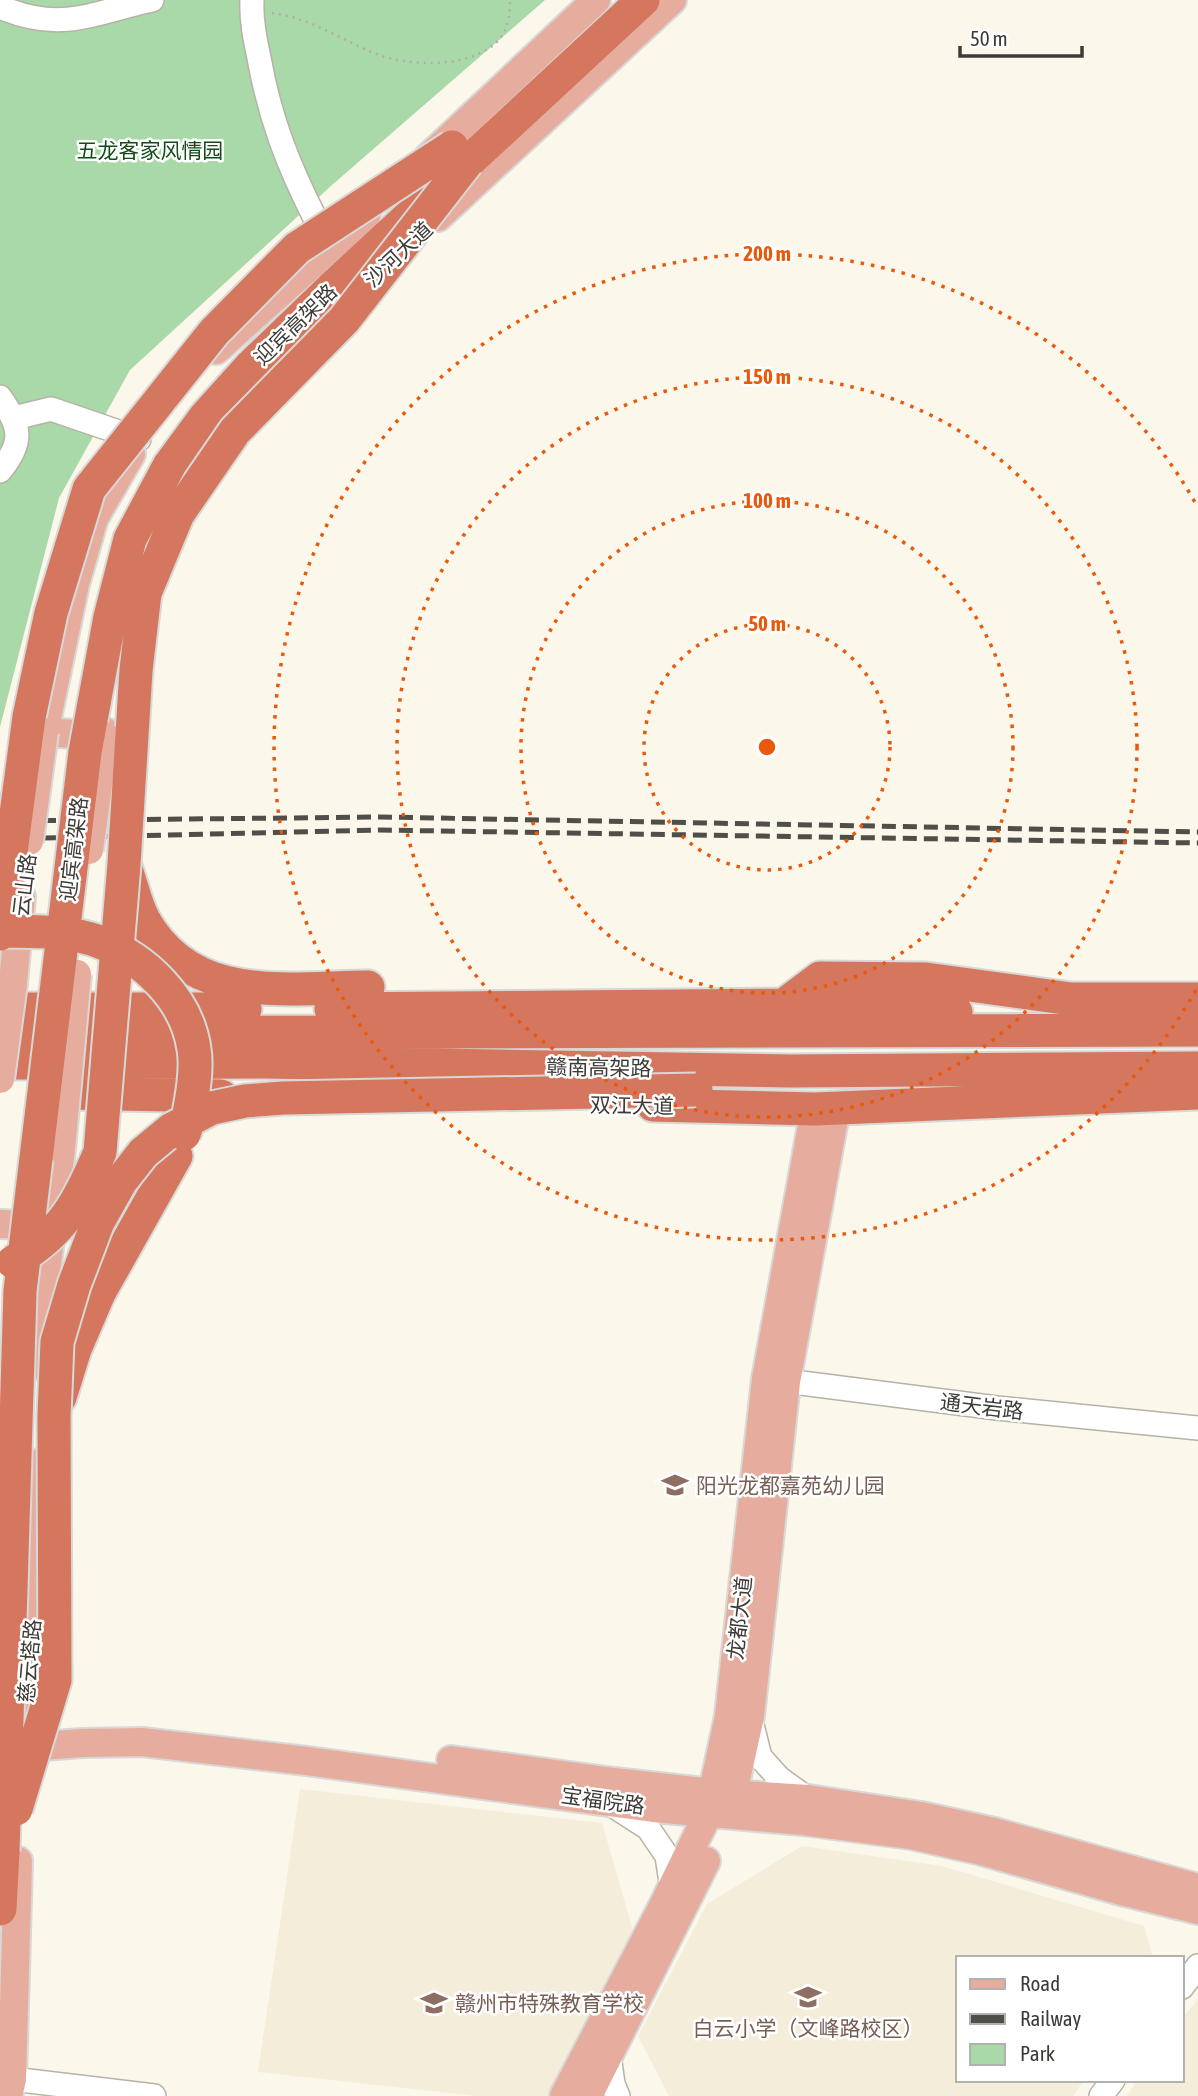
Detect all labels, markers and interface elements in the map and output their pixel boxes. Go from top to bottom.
scale bar [960,14,1082,58]
text: 50 m [970,26,1008,50]
park label: 五龙客家风情园 [77,138,224,162]
street label: 沙河大道 [359,217,437,291]
text: 200 m [743,241,791,265]
street label: 迎宾高架路 [249,279,341,369]
text: 150 m [743,364,791,388]
text: 100 m [743,488,791,512]
text: 50 m [748,611,786,635]
centre of rings [755,735,779,759]
street label: 迎宾高架路 [55,795,91,903]
street label: 云山路 [8,852,40,918]
street label: 赣南高架路 [546,1054,652,1080]
street label: 双江大道 [590,1092,674,1118]
street label: 通天岩路 [939,1389,1025,1423]
school or university icon: 阳光龙都嘉苑幼儿园 [660,1470,690,1500]
place label: 阳光龙都嘉苑幼儿园 [696,1473,885,1497]
street label: 龙都大道 [723,1575,755,1661]
street label: 慈云塔路 [13,1618,45,1704]
street label: 宝福院路 [560,1782,646,1818]
legend [956,1956,1184,2082]
text: Road [1020,1971,1060,1995]
school or university icon: 白云小学（文峰路校区） [793,1982,823,2012]
school or university icon: 赣州市特殊教育学校 [419,1988,449,2018]
place label: 赣州市特殊教育学校 [455,1991,644,2015]
text: Railway [1020,2006,1082,2030]
place label: 白云小学（文峰路校区） [693,2016,924,2040]
text: Park [1020,2041,1055,2065]

